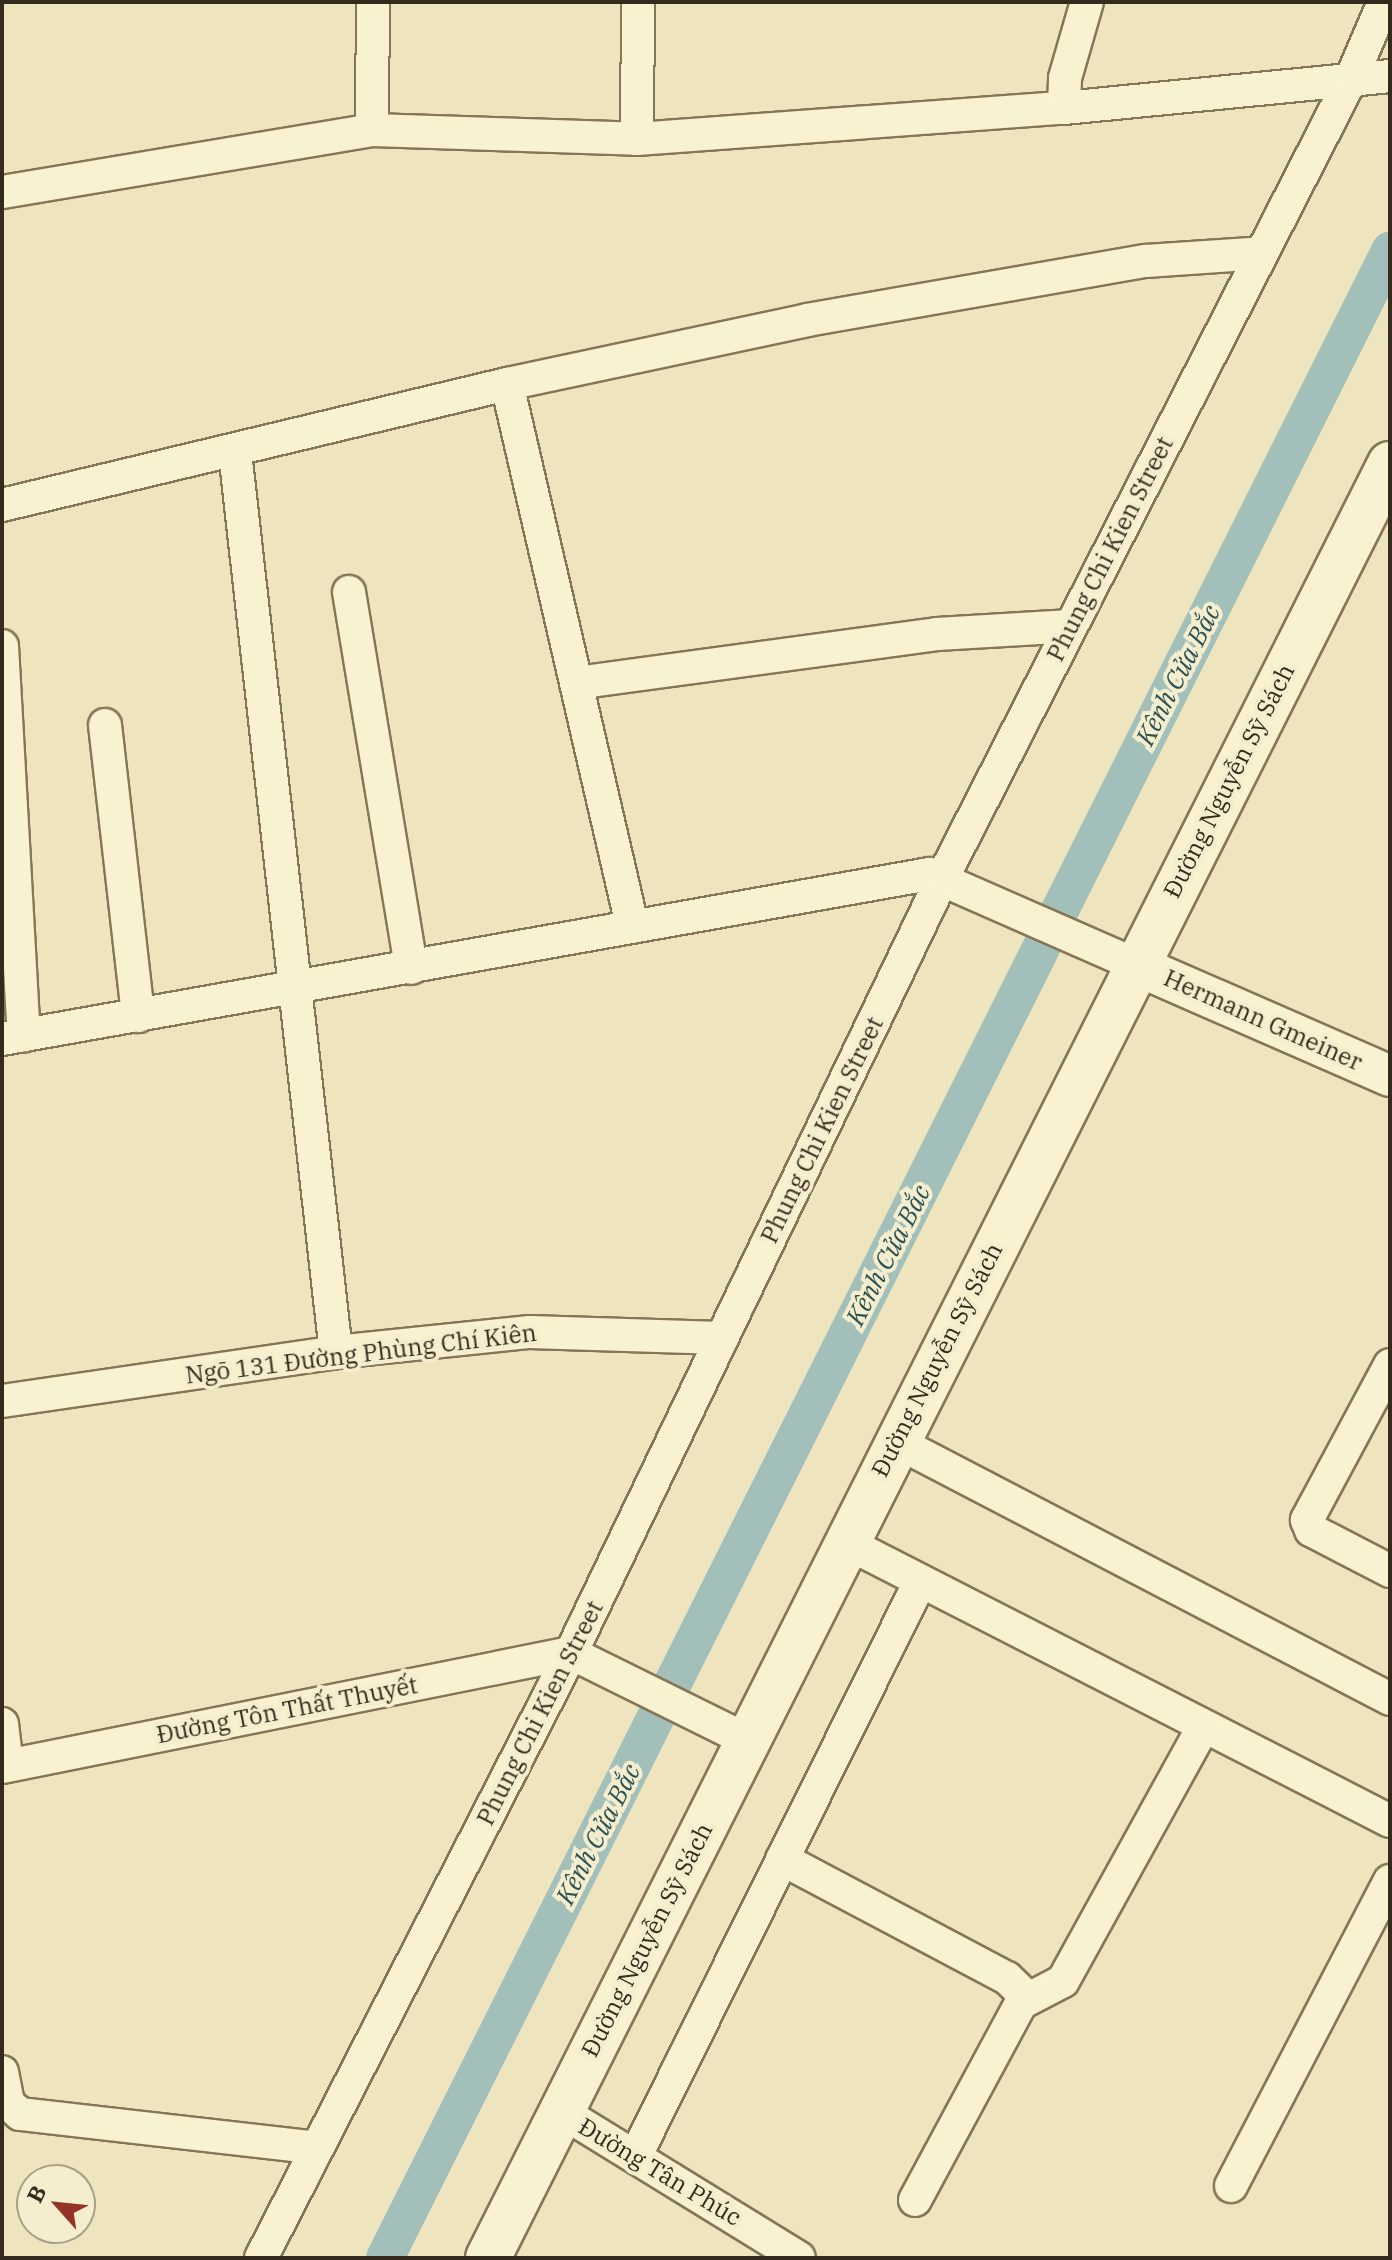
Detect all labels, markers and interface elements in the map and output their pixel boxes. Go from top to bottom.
street label: Phung Chi Kien Street [1041,432,1179,666]
water label: Kênh Cửa Bắc [1129,600,1227,750]
street label: Đường Nguyễn Sỹ Sách [1157,659,1301,903]
street label: Hermann Gmeiner [1159,963,1367,1077]
street label: Phung Chi Kien Street [755,1012,889,1248]
water label: Kênh Cửa Bắc [839,1180,937,1330]
street label: Đường Nguyễn Sỹ Sách [865,1238,1009,1482]
street label: Ngõ 131 Đường Phùng Chí Kiên [184,1318,538,1390]
street label: Phung Chi Kien Street [471,1596,609,1830]
street label: Đường Tôn Thất Thuyết [154,1671,420,1749]
water label: Kênh Cửa Bắc [549,1759,647,1909]
street label: Đường Nguyễn Sỹ Sách [575,1818,719,2062]
street label: Đường Tân Phúc [573,2112,747,2232]
north arrow [16,2164,96,2244]
text: B [20,2180,52,2207]

